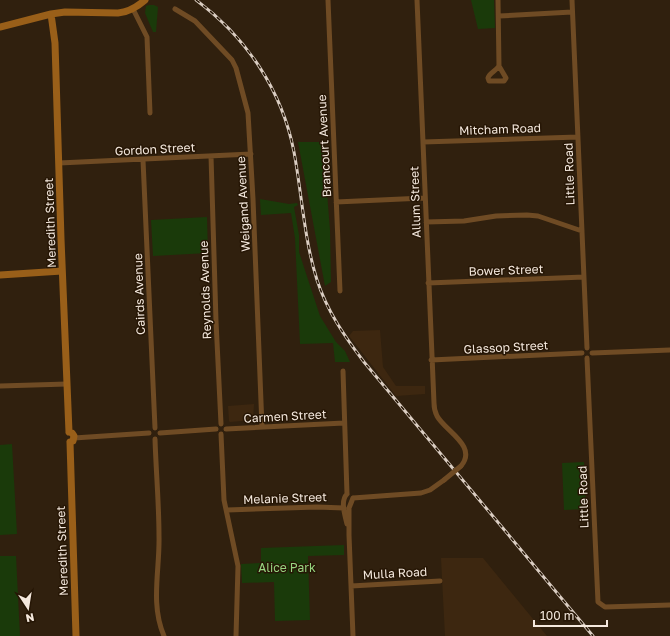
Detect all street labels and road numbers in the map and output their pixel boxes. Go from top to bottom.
street label: Brancourt Avenue [314,94,334,198]
street label: Mitcham Road [459,120,541,138]
street label: Gordon Street [114,139,196,159]
street label: Little Road [560,142,578,206]
street label: Weigand Avenue [233,156,253,252]
street label: Allum Street [406,166,424,238]
street label: Meredith Street [41,178,59,268]
street label: Reynolds Avenue [196,240,214,340]
street label: Cairds Avenue [130,253,148,335]
street label: Bower Street [468,261,544,279]
street label: Glassop Street [463,337,549,357]
street label: Carmen Street [243,406,327,426]
street label: Little Road [574,465,592,529]
street label: Melanie Street [243,489,327,507]
street label: Meredith Street [53,506,71,596]
street label: Mulla Road [362,564,428,582]

